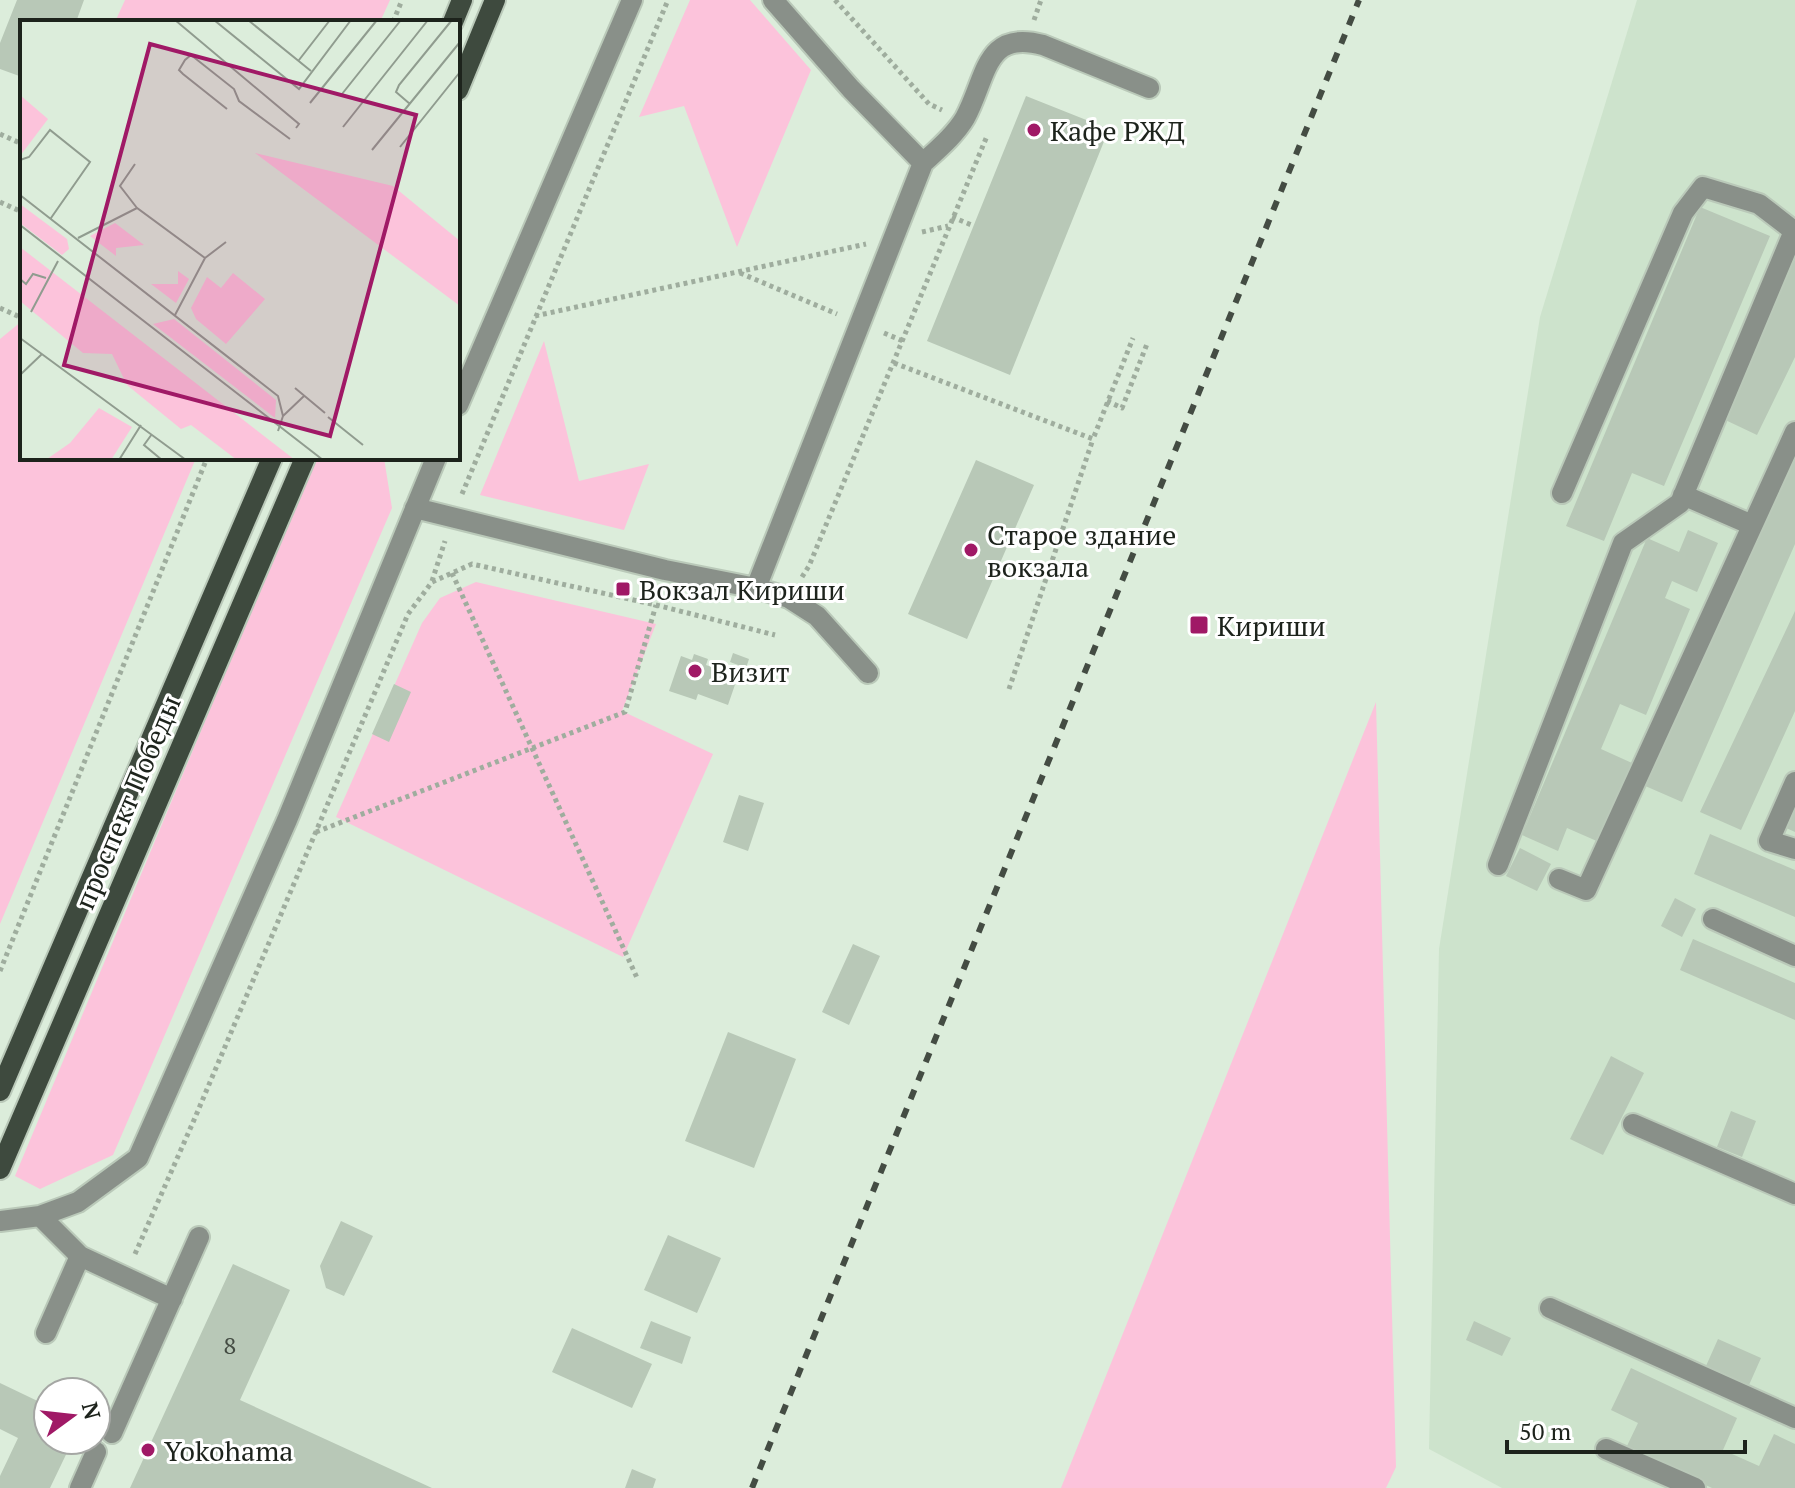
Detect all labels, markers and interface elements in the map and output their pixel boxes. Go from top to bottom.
inset map [20,20,460,460]
place label: Кафе РЖД [1050,112,1185,149]
marker: Кафе РЖД [1025,121,1043,139]
place label: Старое здание вокзала [987,516,1176,585]
marker: Старое здание вокзала [962,541,980,559]
place label: Вокзал Кириши [639,571,845,608]
marker: Вокзал Кириши [614,580,632,598]
place label: Кириши [1217,607,1326,644]
marker: Кириши [1188,614,1210,636]
place label: Визит [711,653,790,690]
marker: Визит [686,662,704,680]
street label: проспект Победы [65,689,189,915]
house number: 8 [224,1329,236,1361]
north arrow [32,1376,112,1456]
text: N [76,1399,108,1423]
scale bar [1507,1404,1745,1454]
text: 50 m [1519,1415,1571,1447]
place label: Yokohama [164,1432,293,1469]
marker: Yokohama [139,1441,157,1459]

